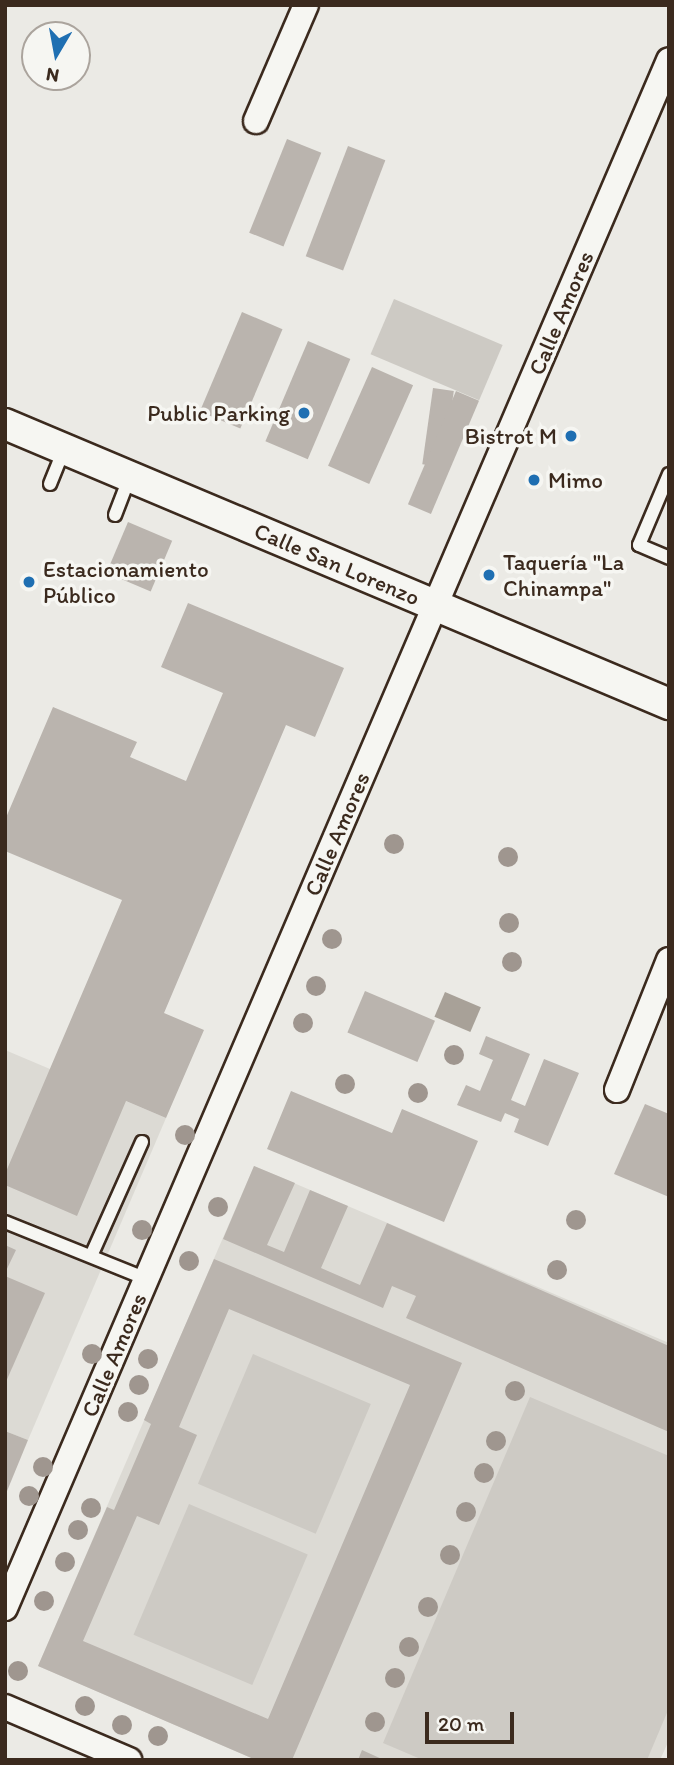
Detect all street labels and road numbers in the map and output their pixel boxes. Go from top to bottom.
street label: Calle Amores [523,247,599,379]
street label: Calle San Lorenzo [250,517,424,611]
street label: Calle Amores [299,768,375,900]
street label: Calle Amores [76,1289,152,1421]

